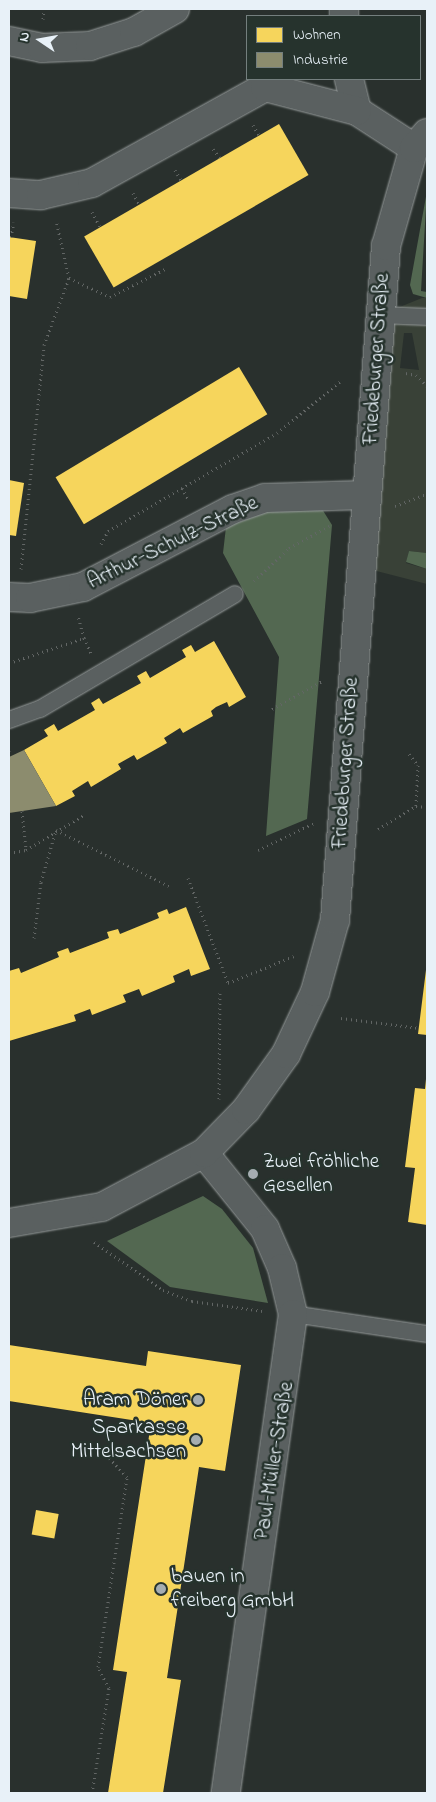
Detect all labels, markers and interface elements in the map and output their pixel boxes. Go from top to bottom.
north arrow [15,15,65,65]
legend [246,15,421,80]
text: Wohnen [293,24,341,46]
text: N [14,30,36,44]
text: Industrie [293,49,348,71]
street label: Friedeburger Straße [358,272,396,446]
street label: Arthur-Schulz-Straße [84,491,262,595]
street label: Friedeburger Straße [327,676,365,850]
place label: Zwei fröhliche Gesellen [263,1149,379,1199]
marker: Zwei fröhliche Gesellen [247,1168,259,1180]
street label: Paul-Müller-Straße [250,1380,300,1542]
place label: Aram Döner [83,1387,188,1413]
marker: Aram Döner [192,1394,204,1406]
place label: Sparkasse Mittelsachsen [71,1415,186,1465]
marker: Sparkasse Mittelsachsen [190,1434,202,1446]
place label: bauen in freiberg GmbH [171,1564,294,1614]
marker: bauen in freiberg GmbH [155,1583,167,1595]

